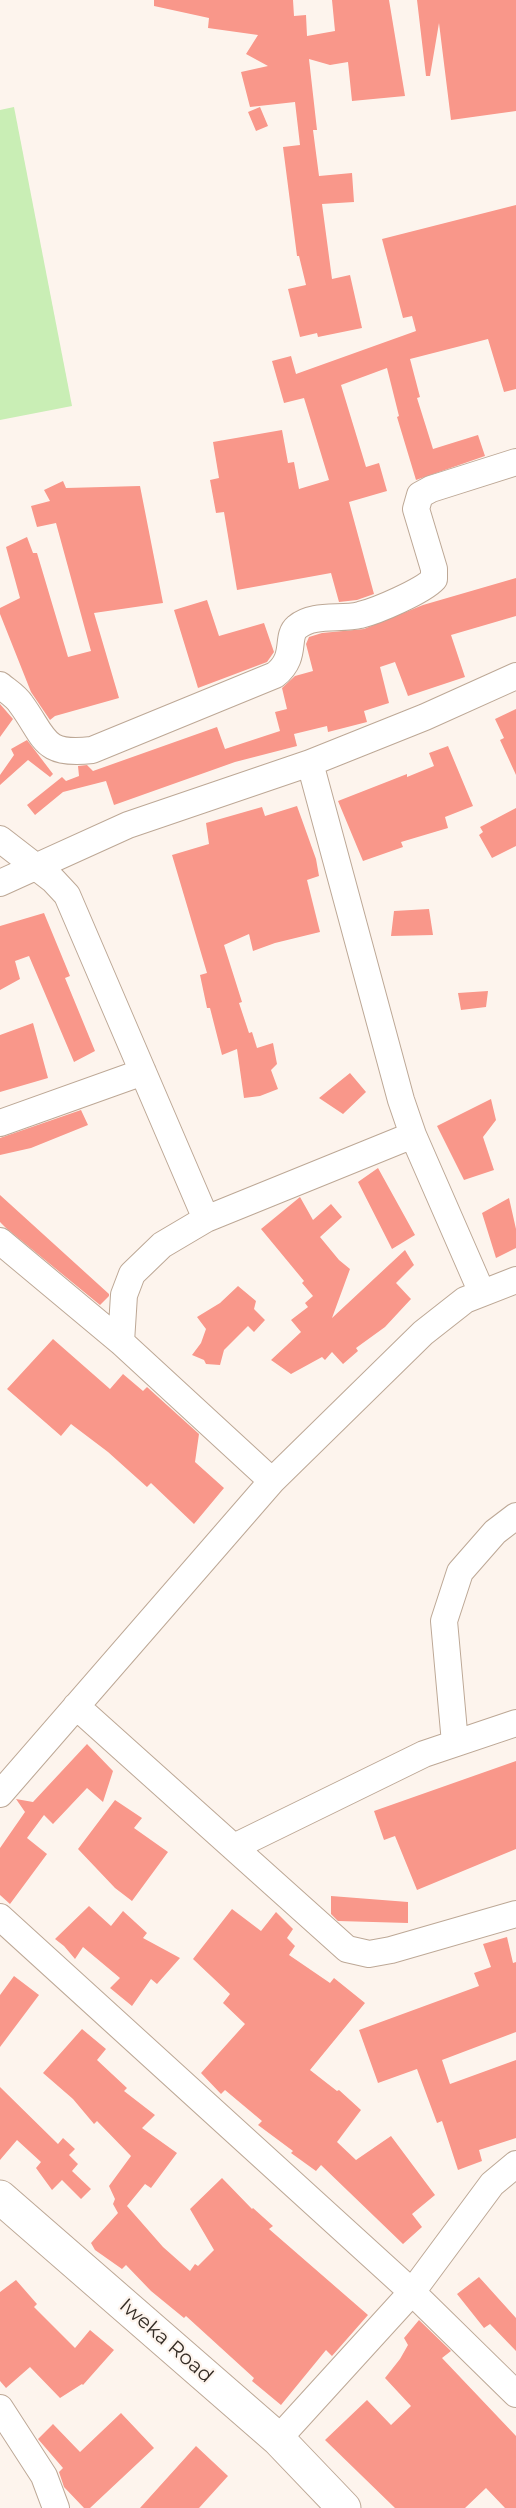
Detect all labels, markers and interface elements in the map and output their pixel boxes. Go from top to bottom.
street label: Iweka Road [114,2294,218,2388]

